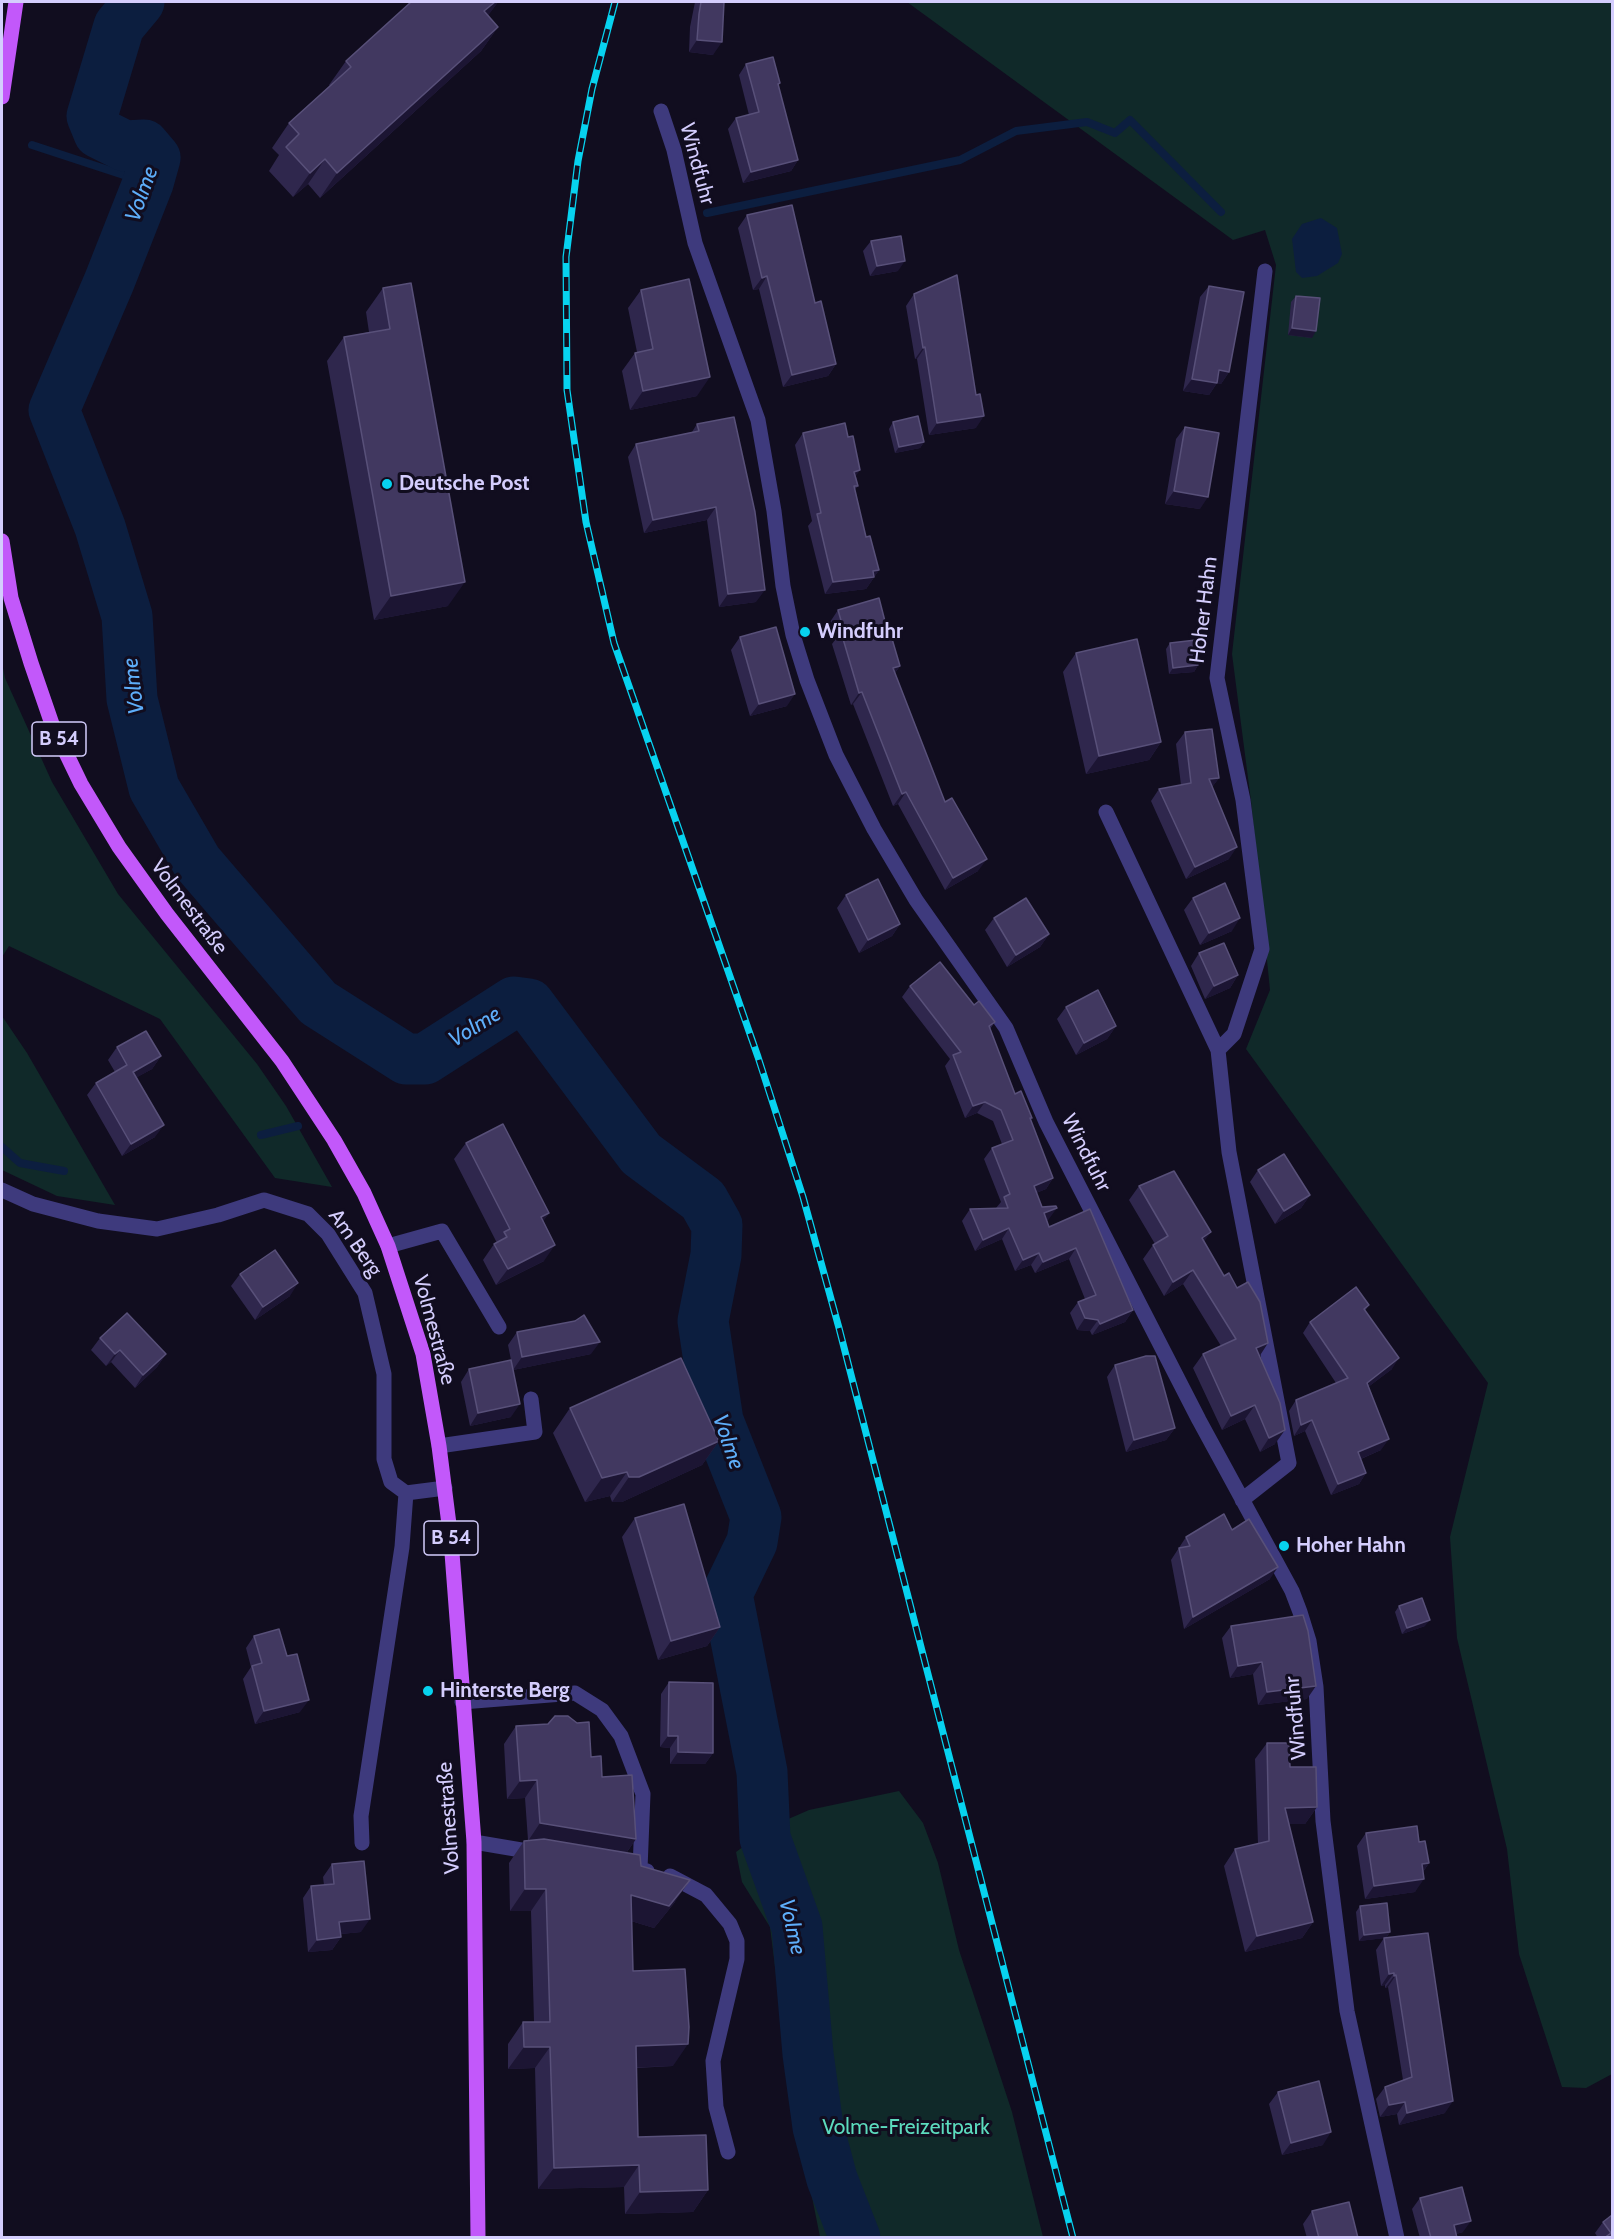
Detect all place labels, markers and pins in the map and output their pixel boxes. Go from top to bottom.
place label: Deutsche Post [399,471,530,497]
marker: Deutsche Post [380,477,394,491]
place label: Windfuhr [817,619,903,645]
marker: Windfuhr [798,625,812,639]
place label: Hoher Hahn [1296,1533,1406,1559]
marker: Hoher Hahn [1277,1539,1291,1553]
place label: Hinterste Berg [440,1678,570,1704]
marker: Hinterste Berg [421,1684,435,1698]

